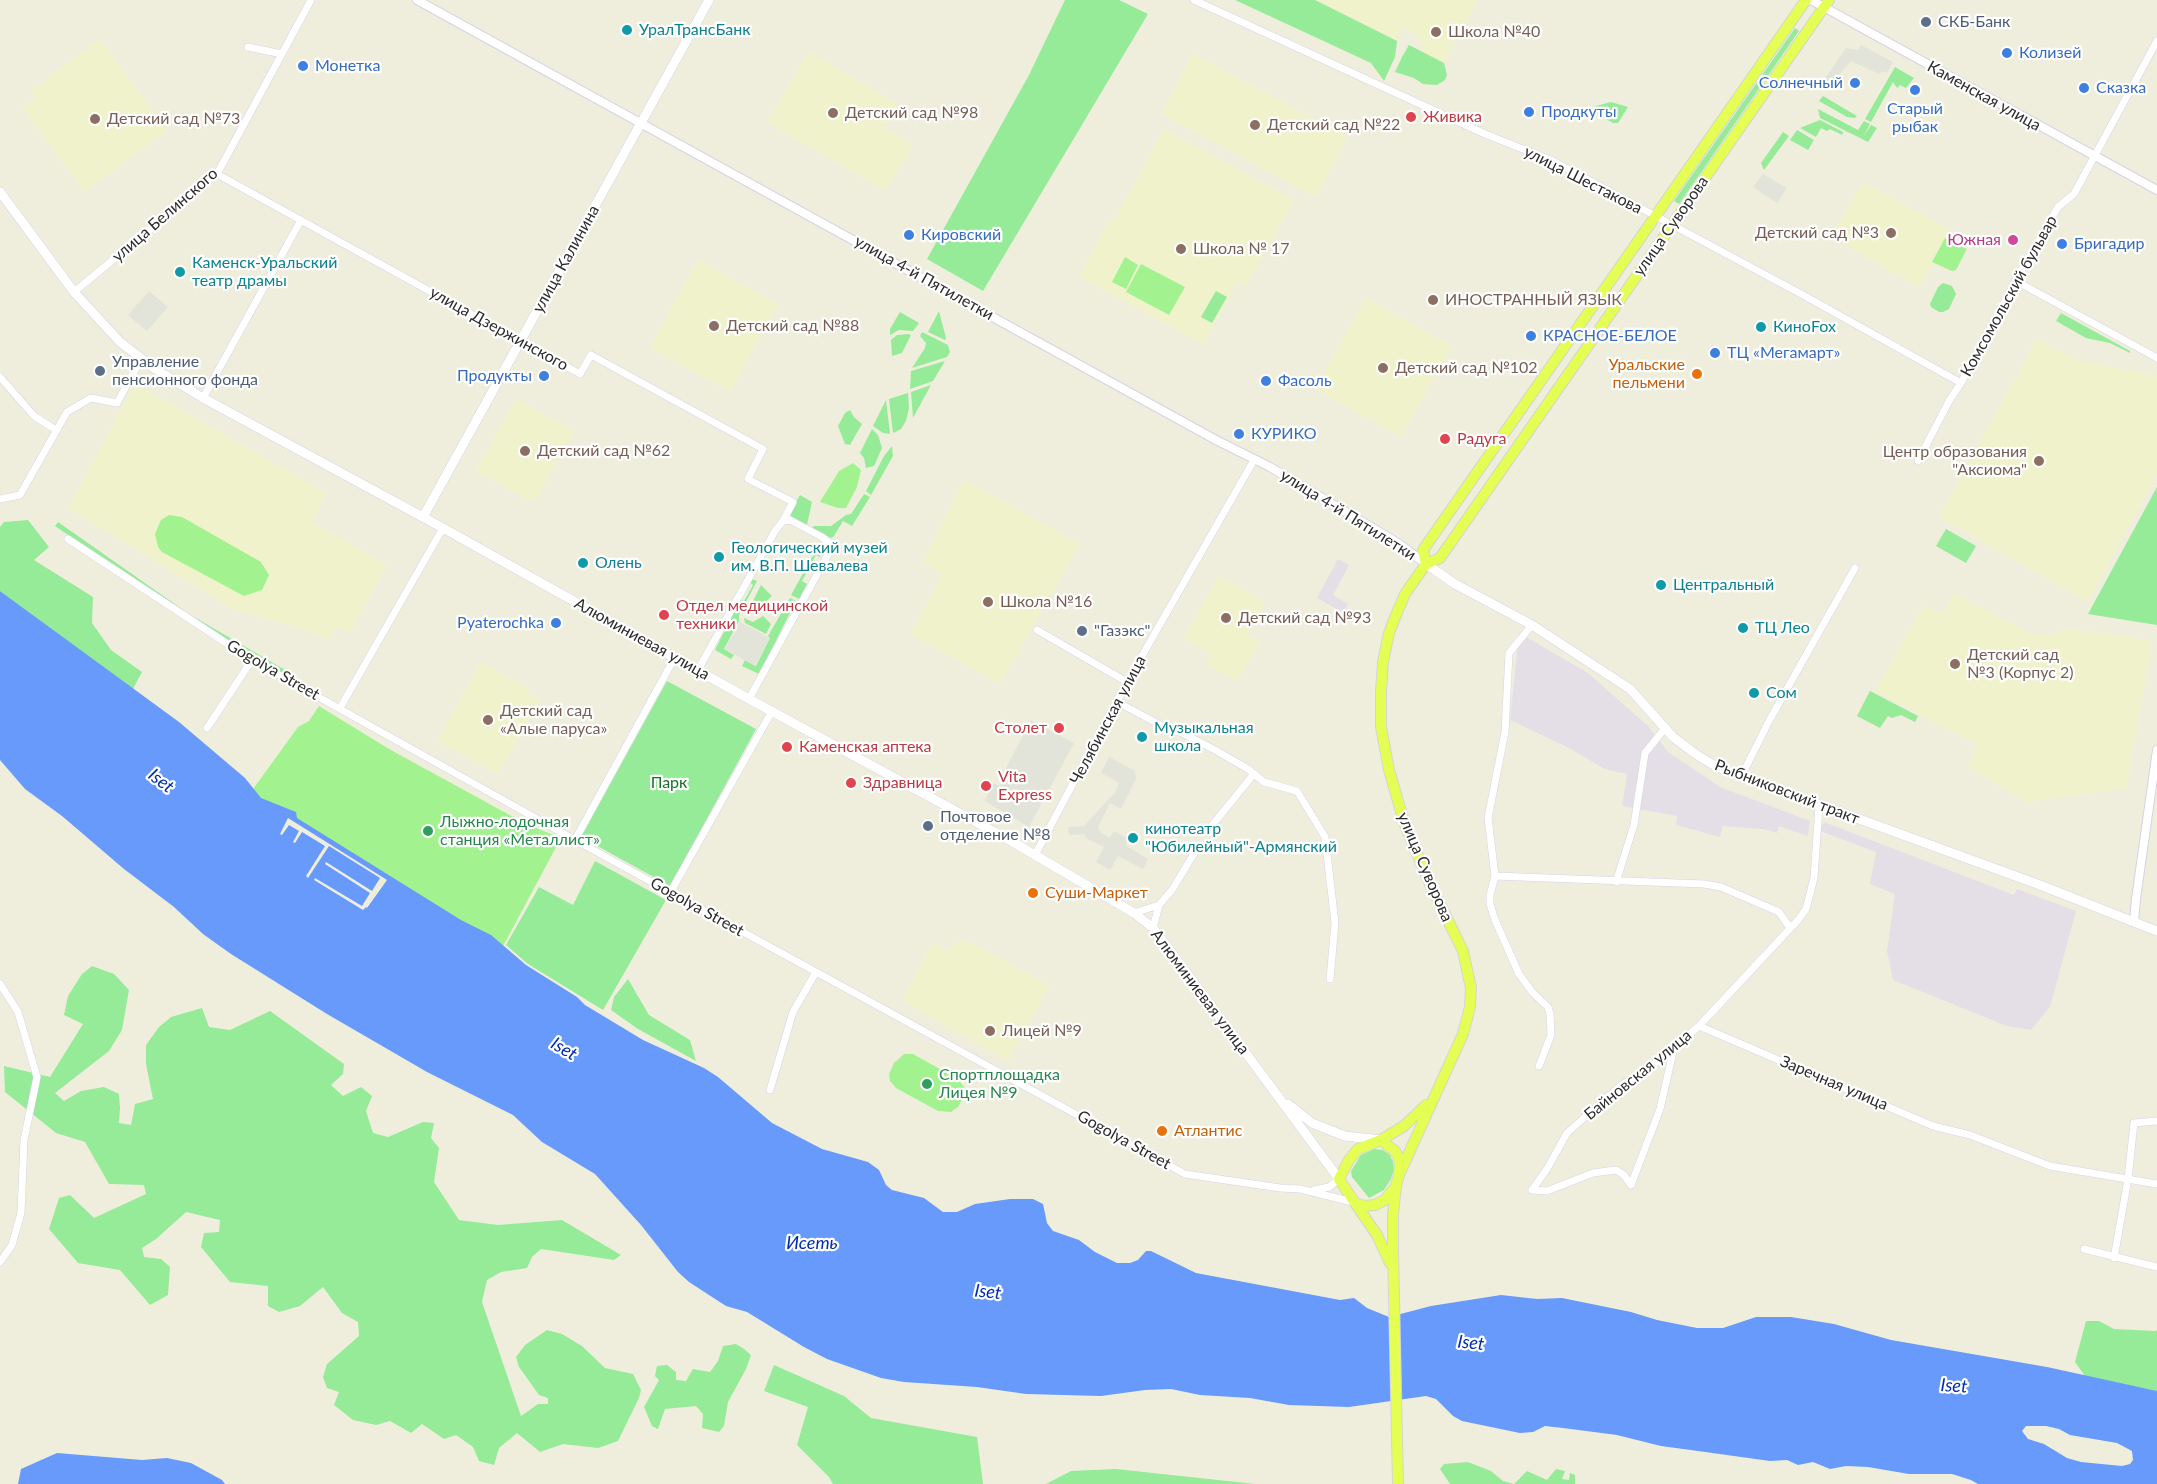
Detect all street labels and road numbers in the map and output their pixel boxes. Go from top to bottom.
street label: Каменская улица [1924,57,2044,135]
street label: улица Шестакова [1521,142,1645,218]
street label: улица Белинского [108,164,222,266]
street label: улица Суворова [1629,172,1713,280]
street label: улица Калинина [528,202,604,316]
street label: Комсомольский бульвар [1957,212,2061,380]
street label: улица 4-й Пятилетки [851,232,997,324]
street label: улица Дзержинского [426,283,572,375]
street label: улица 4-й Пятилетки [1277,465,1419,565]
street label: Алюминиевая улица [571,594,713,684]
street label: Gogolya Street [223,636,323,704]
street label: Челябинская улица [1066,652,1150,788]
street label: Рыбниковский тракт [1712,756,1862,828]
street label: улица Суворова [1393,809,1457,925]
street label: Gogolya Street [647,873,747,941]
street label: Алюминиевая улица [1147,926,1253,1058]
street label: Байновская улица [1580,1026,1696,1124]
street label: Заречная улица [1777,1052,1891,1114]
street label: Gogolya Street [1074,1106,1174,1174]

